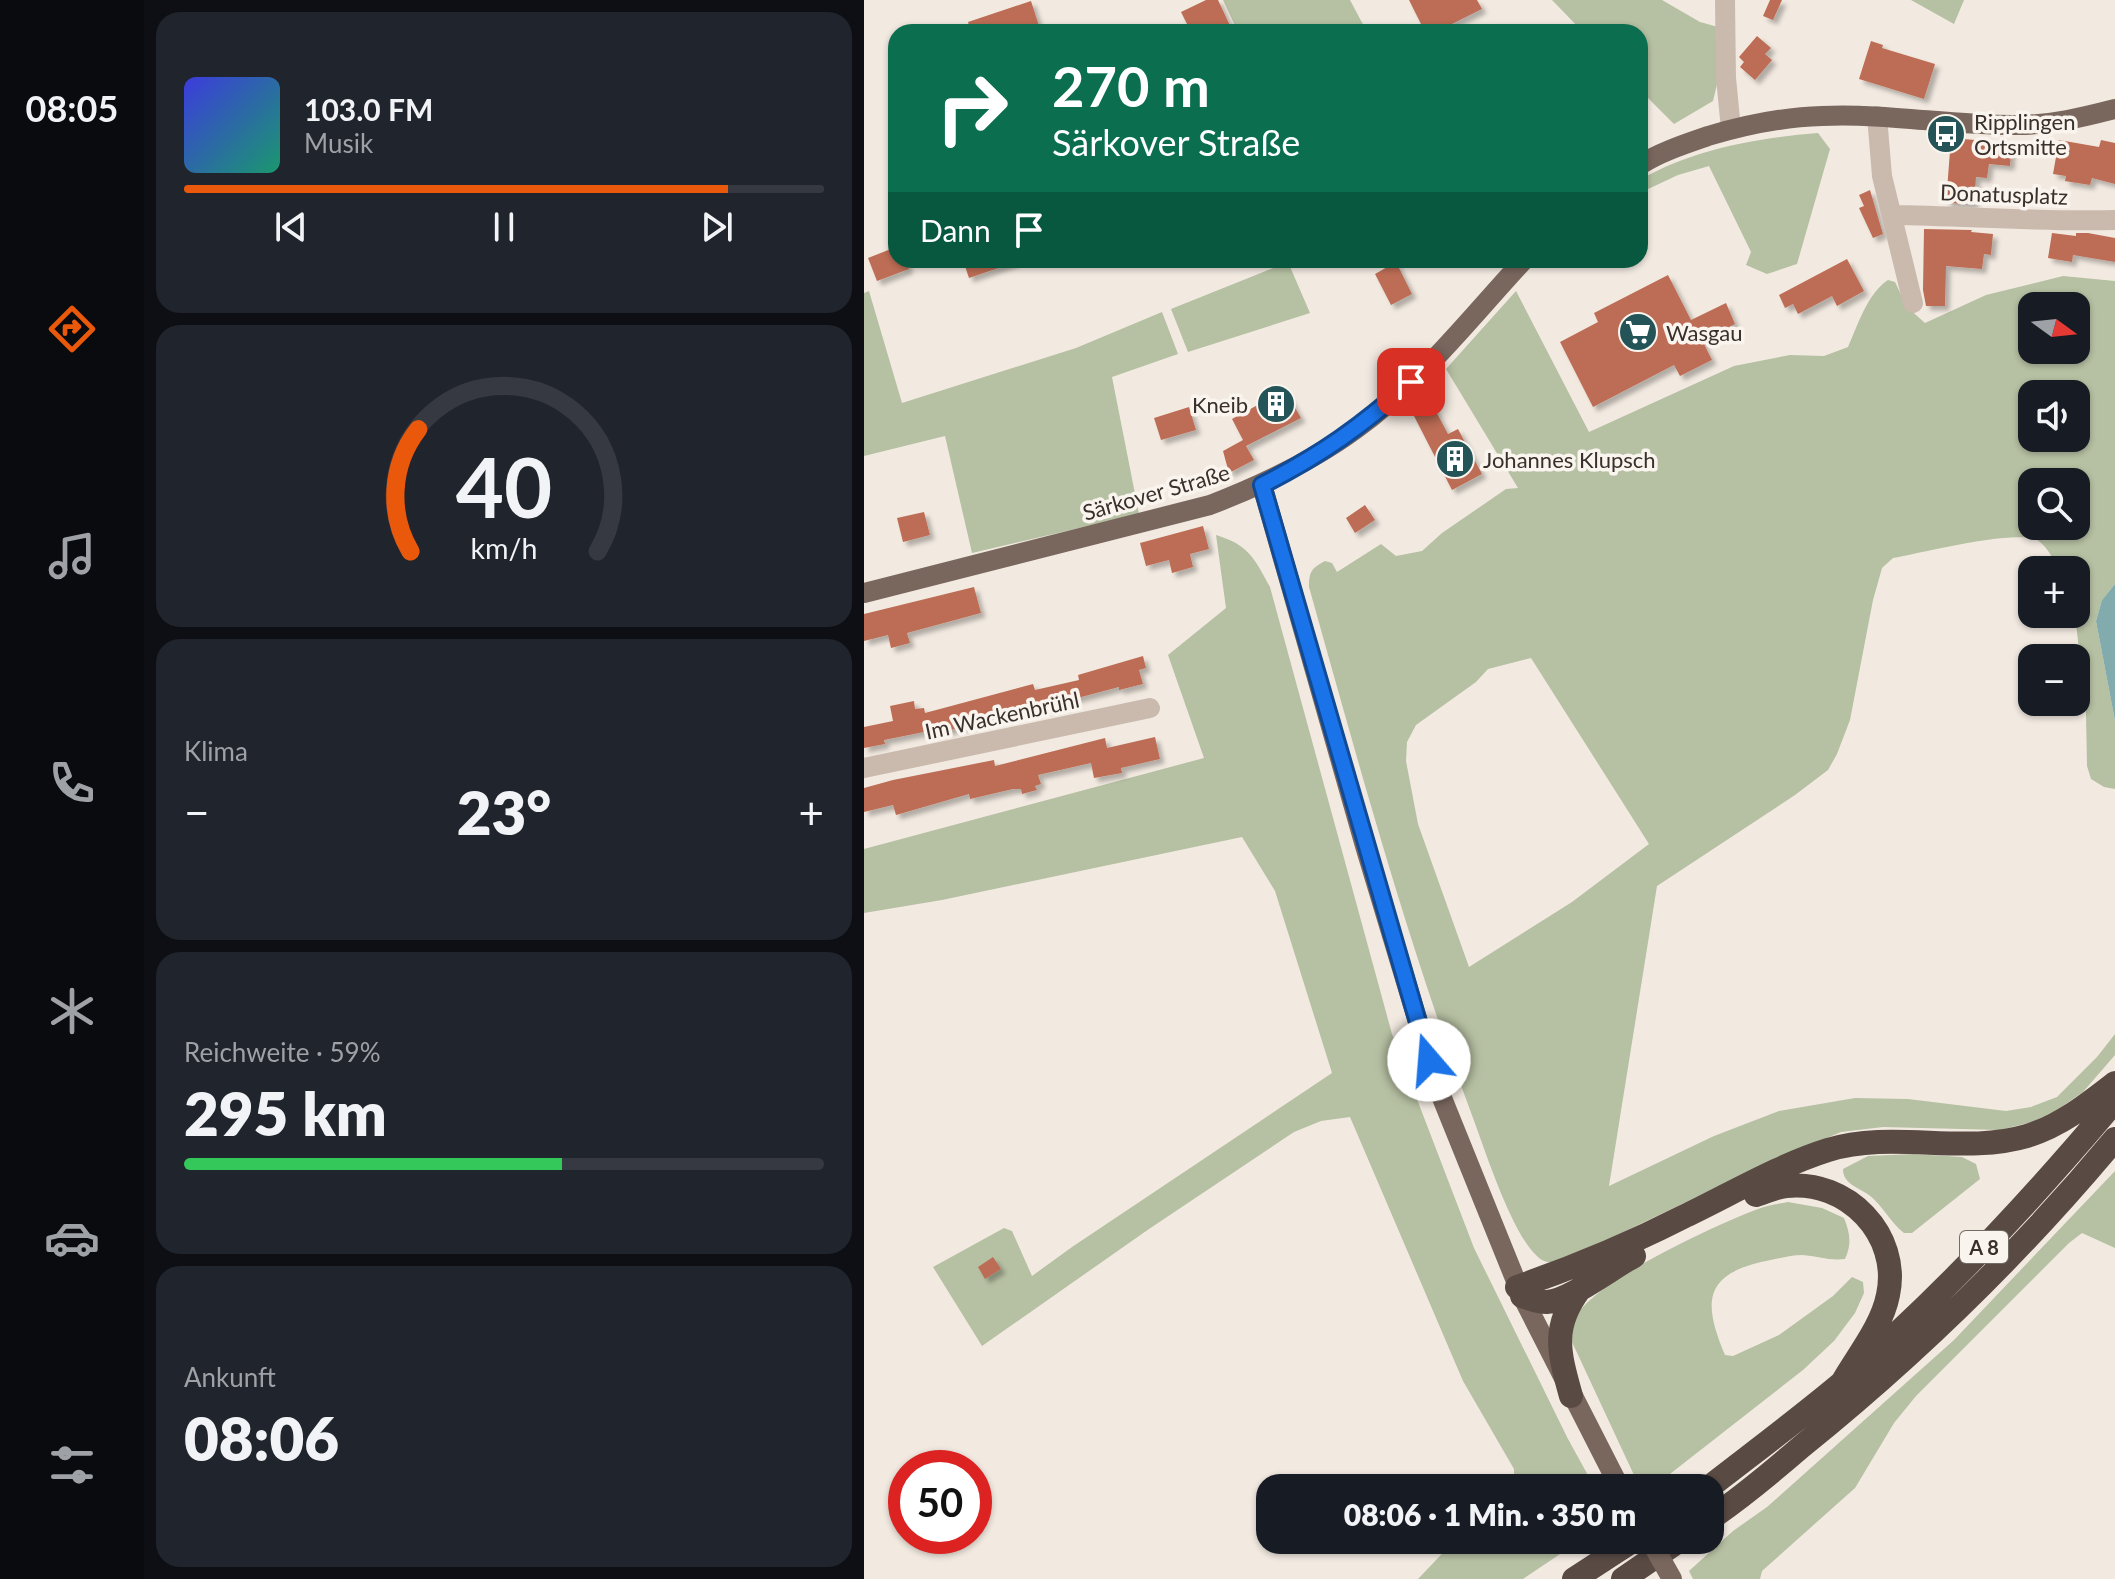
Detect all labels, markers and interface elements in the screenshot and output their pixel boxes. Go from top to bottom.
text: 270 m [1052,52,1210,119]
icon: right [920,56,1024,160]
text: 08:05 [26,86,118,130]
text: 103.0 FM [304,91,433,127]
place label: Ripplingen Ortsmitte [1974,108,2075,160]
bus stop icon: Ripplingen Ortsmitte [1925,113,1967,155]
text: Särkover Straße [1052,120,1300,164]
text: Musik [304,127,373,159]
street label: Donatusplatz [1940,178,2068,210]
icon: previous [269,205,313,249]
icon: pause [482,205,526,249]
icon: next [695,205,739,249]
icon: arrive [1007,208,1051,252]
text: Dann [920,212,991,248]
north arrow [2018,292,2090,364]
map controls [2018,292,2090,716]
icon: directions [44,301,100,357]
supermarket icon: Wasgau [1617,311,1659,353]
place label: Wasgau [1666,319,1743,346]
pin [1377,348,1445,416]
icon: arrive [1389,360,1433,404]
button: sound [2018,380,2090,452]
building icon: Kneib [1255,383,1297,425]
place label: Kneib [1192,391,1248,418]
text: 40 [456,436,552,536]
building icon: Johannes Klupsch [1434,438,1476,480]
place label: Johannes Klupsch [1483,446,1656,473]
street label: Särkover Straße [1079,458,1233,526]
button: search [2018,468,2090,540]
icon: music [44,528,100,584]
text: km/h [471,531,537,565]
button: + [2018,556,2090,628]
button: − [2018,644,2090,716]
street label: Im Wackenbrühl [922,685,1082,745]
text: Klima [184,735,248,767]
icon: phone [44,755,100,811]
text: 23° [457,776,551,848]
text: − [184,786,210,838]
text: + [798,786,824,838]
icon: climate [44,983,100,1039]
position arrow [1387,1018,1471,1102]
text: Reichweite · 59% [184,1036,381,1068]
text: 295 km [184,1077,387,1149]
icon: car [44,1210,100,1266]
road number: A 8 [1960,1231,2008,1263]
text: Ankunft [184,1361,276,1393]
text: 08:06 [184,1402,339,1474]
icon: filters [44,1437,100,1493]
speed limit sign: 50 [888,1450,992,1554]
text: 08:06 · 1 Min. · 350 m [1344,1496,1636,1532]

